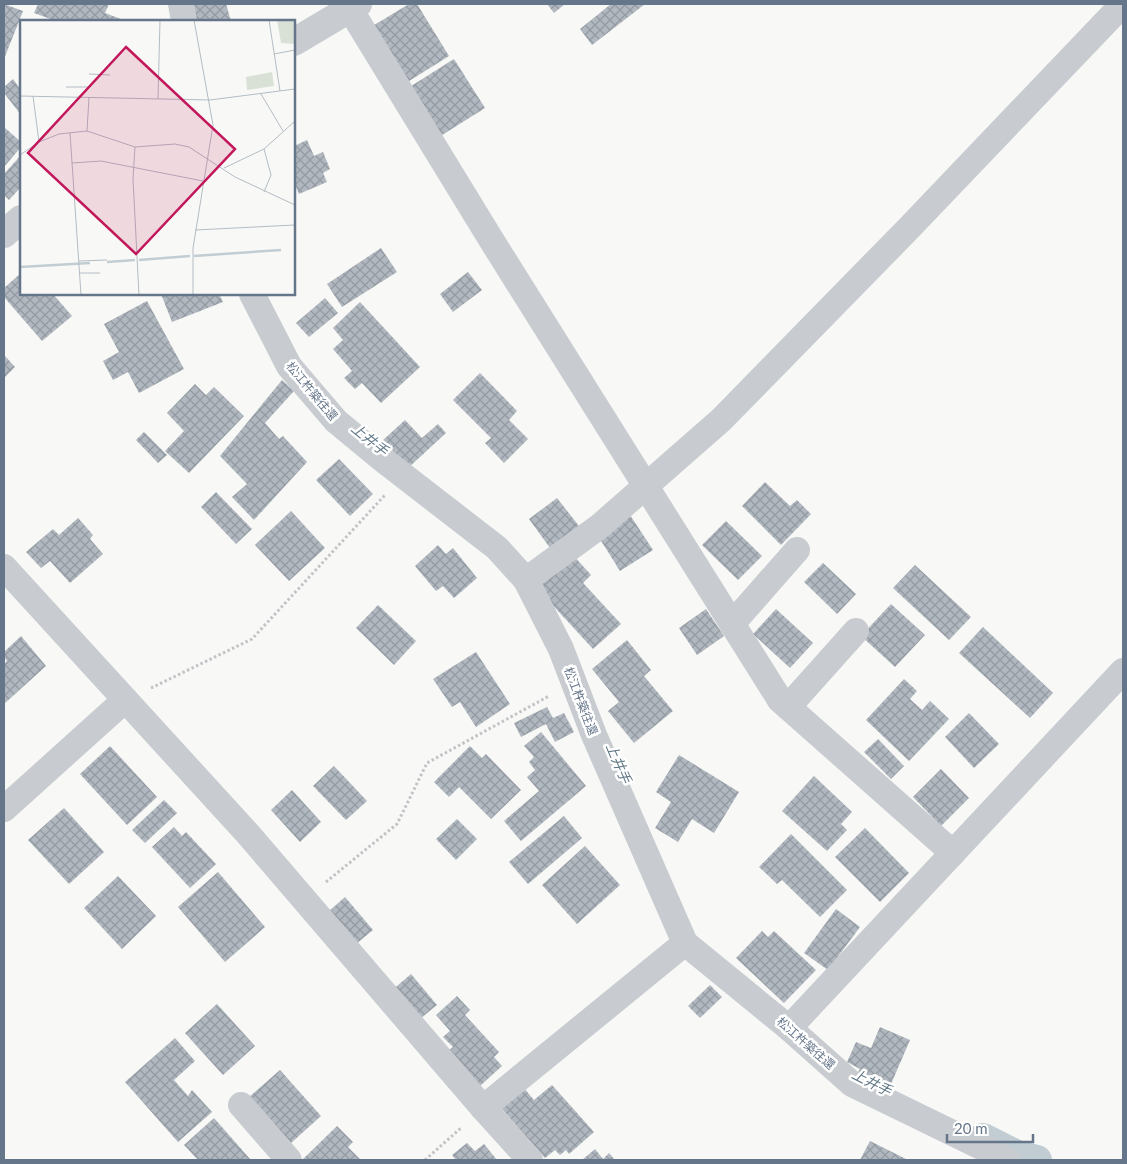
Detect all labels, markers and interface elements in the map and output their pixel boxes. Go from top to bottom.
inset map [20,20,295,295]
street label: 松江杵築往還 [283,359,341,423]
water label: 上井手 [348,419,392,459]
street label: 松江杵築往還 [561,665,601,737]
water label: 上井手 [603,740,635,787]
street label: 松江杵築往還 [774,1014,838,1072]
water label: 上井手 [849,1065,895,1100]
scale bar [947,1112,1033,1144]
text: 20 m [954,1119,988,1137]

